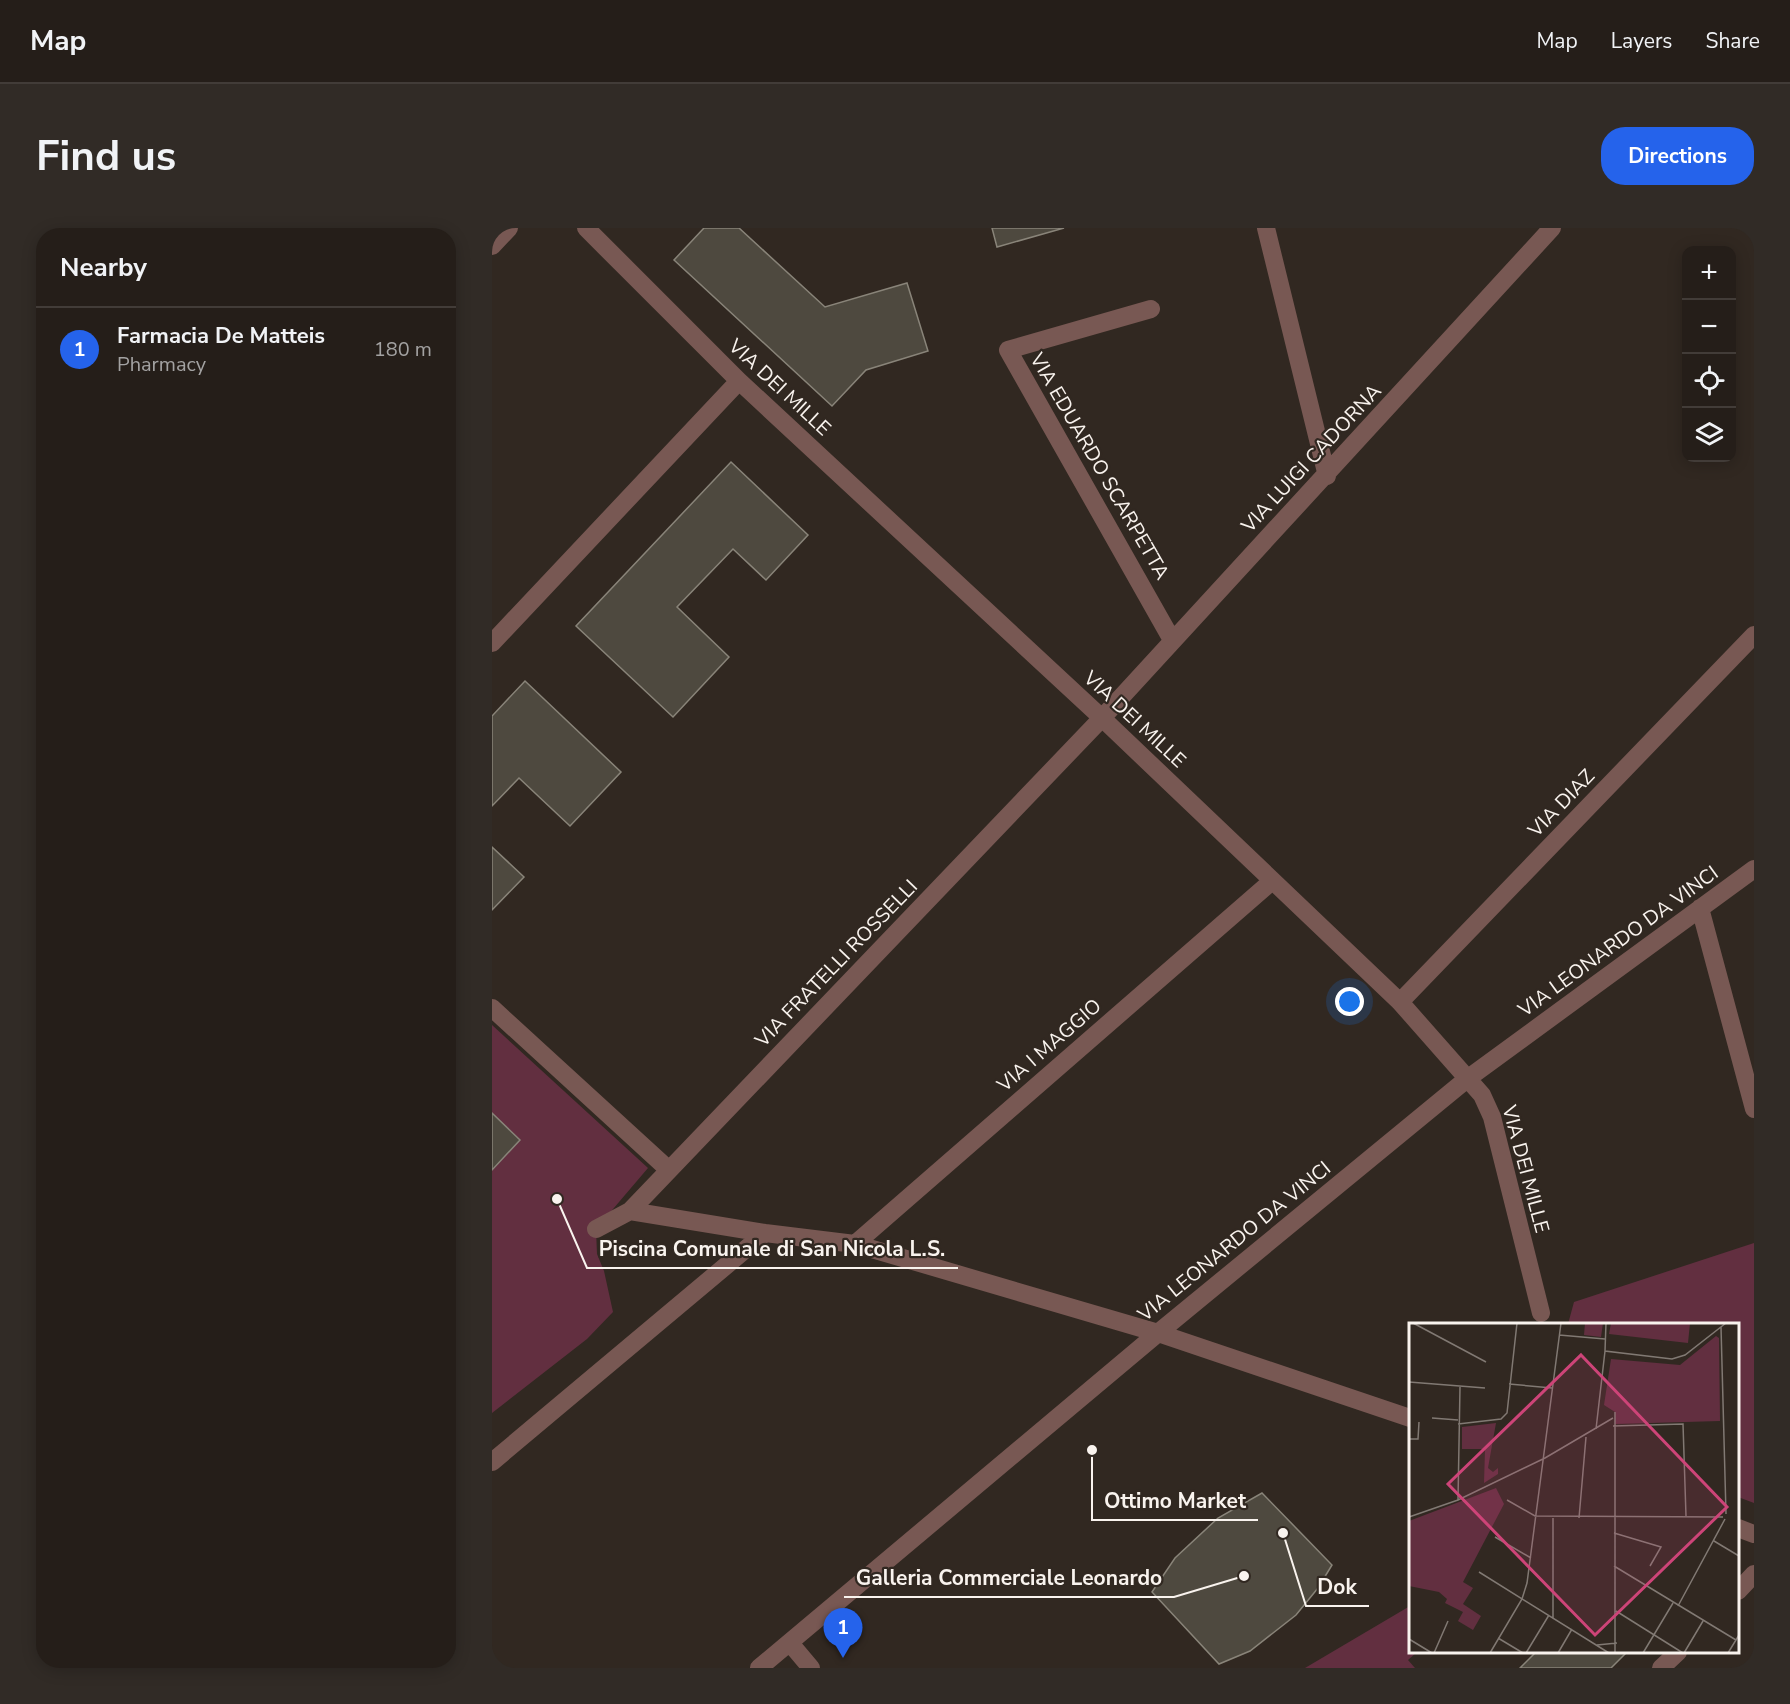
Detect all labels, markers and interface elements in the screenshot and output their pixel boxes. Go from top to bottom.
text: Map [30,22,86,60]
text: Map [1536,27,1578,55]
text: Layers [1611,27,1672,55]
text: Share [1705,27,1760,55]
button: Directions [1601,127,1754,185]
text: Find us [36,128,176,185]
map controls [1682,246,1736,462]
button: + [1682,246,1736,300]
text: Nearby [60,250,147,285]
button: − [1682,300,1736,354]
text: Farmacia De Matteis [117,321,325,351]
street label: VIA DEI MILLE [722,332,837,442]
text: 1 [74,336,86,363]
text: 180 m [374,336,432,363]
street label: VIA EDUARDO SCARPETTA [1023,347,1176,585]
text: Pharmacy [117,351,206,378]
button: locate [1682,354,1736,408]
street label: VIA LUIGI CADORNA [1235,378,1388,539]
button: layers [1682,408,1736,462]
street label: VIA DEI MILLE [1077,664,1192,774]
street label: VIA DIAZ [1522,763,1601,844]
street label: VIA LEONARDO DA VINCI [1512,860,1724,1024]
street label: VIA FRATELLI ROSSELLI [748,874,924,1054]
your location [1335,987,1364,1016]
street label: VIA I MAGGIO [991,993,1107,1099]
street label: VIA DEI MILLE [1495,1101,1556,1236]
street label: VIA LEONARDO DA VINCI [1131,1155,1336,1328]
callout: Piscina Comunale di San Nicola L.S. [587,1229,958,1268]
text: Piscina Comunale di San Nicola L.S. [599,1235,945,1263]
inset map [1409,1323,1739,1653]
callout: Ottimo Market [1092,1481,1258,1520]
text: Ottimo Market [1104,1487,1247,1515]
callout: Galleria Commerciale Leonardo [844,1558,1174,1597]
text: Galleria Commerciale Leonardo [856,1564,1162,1592]
callout: Dok [1306,1567,1369,1606]
text: Dok [1317,1573,1357,1601]
pin: 1 [824,1608,862,1658]

